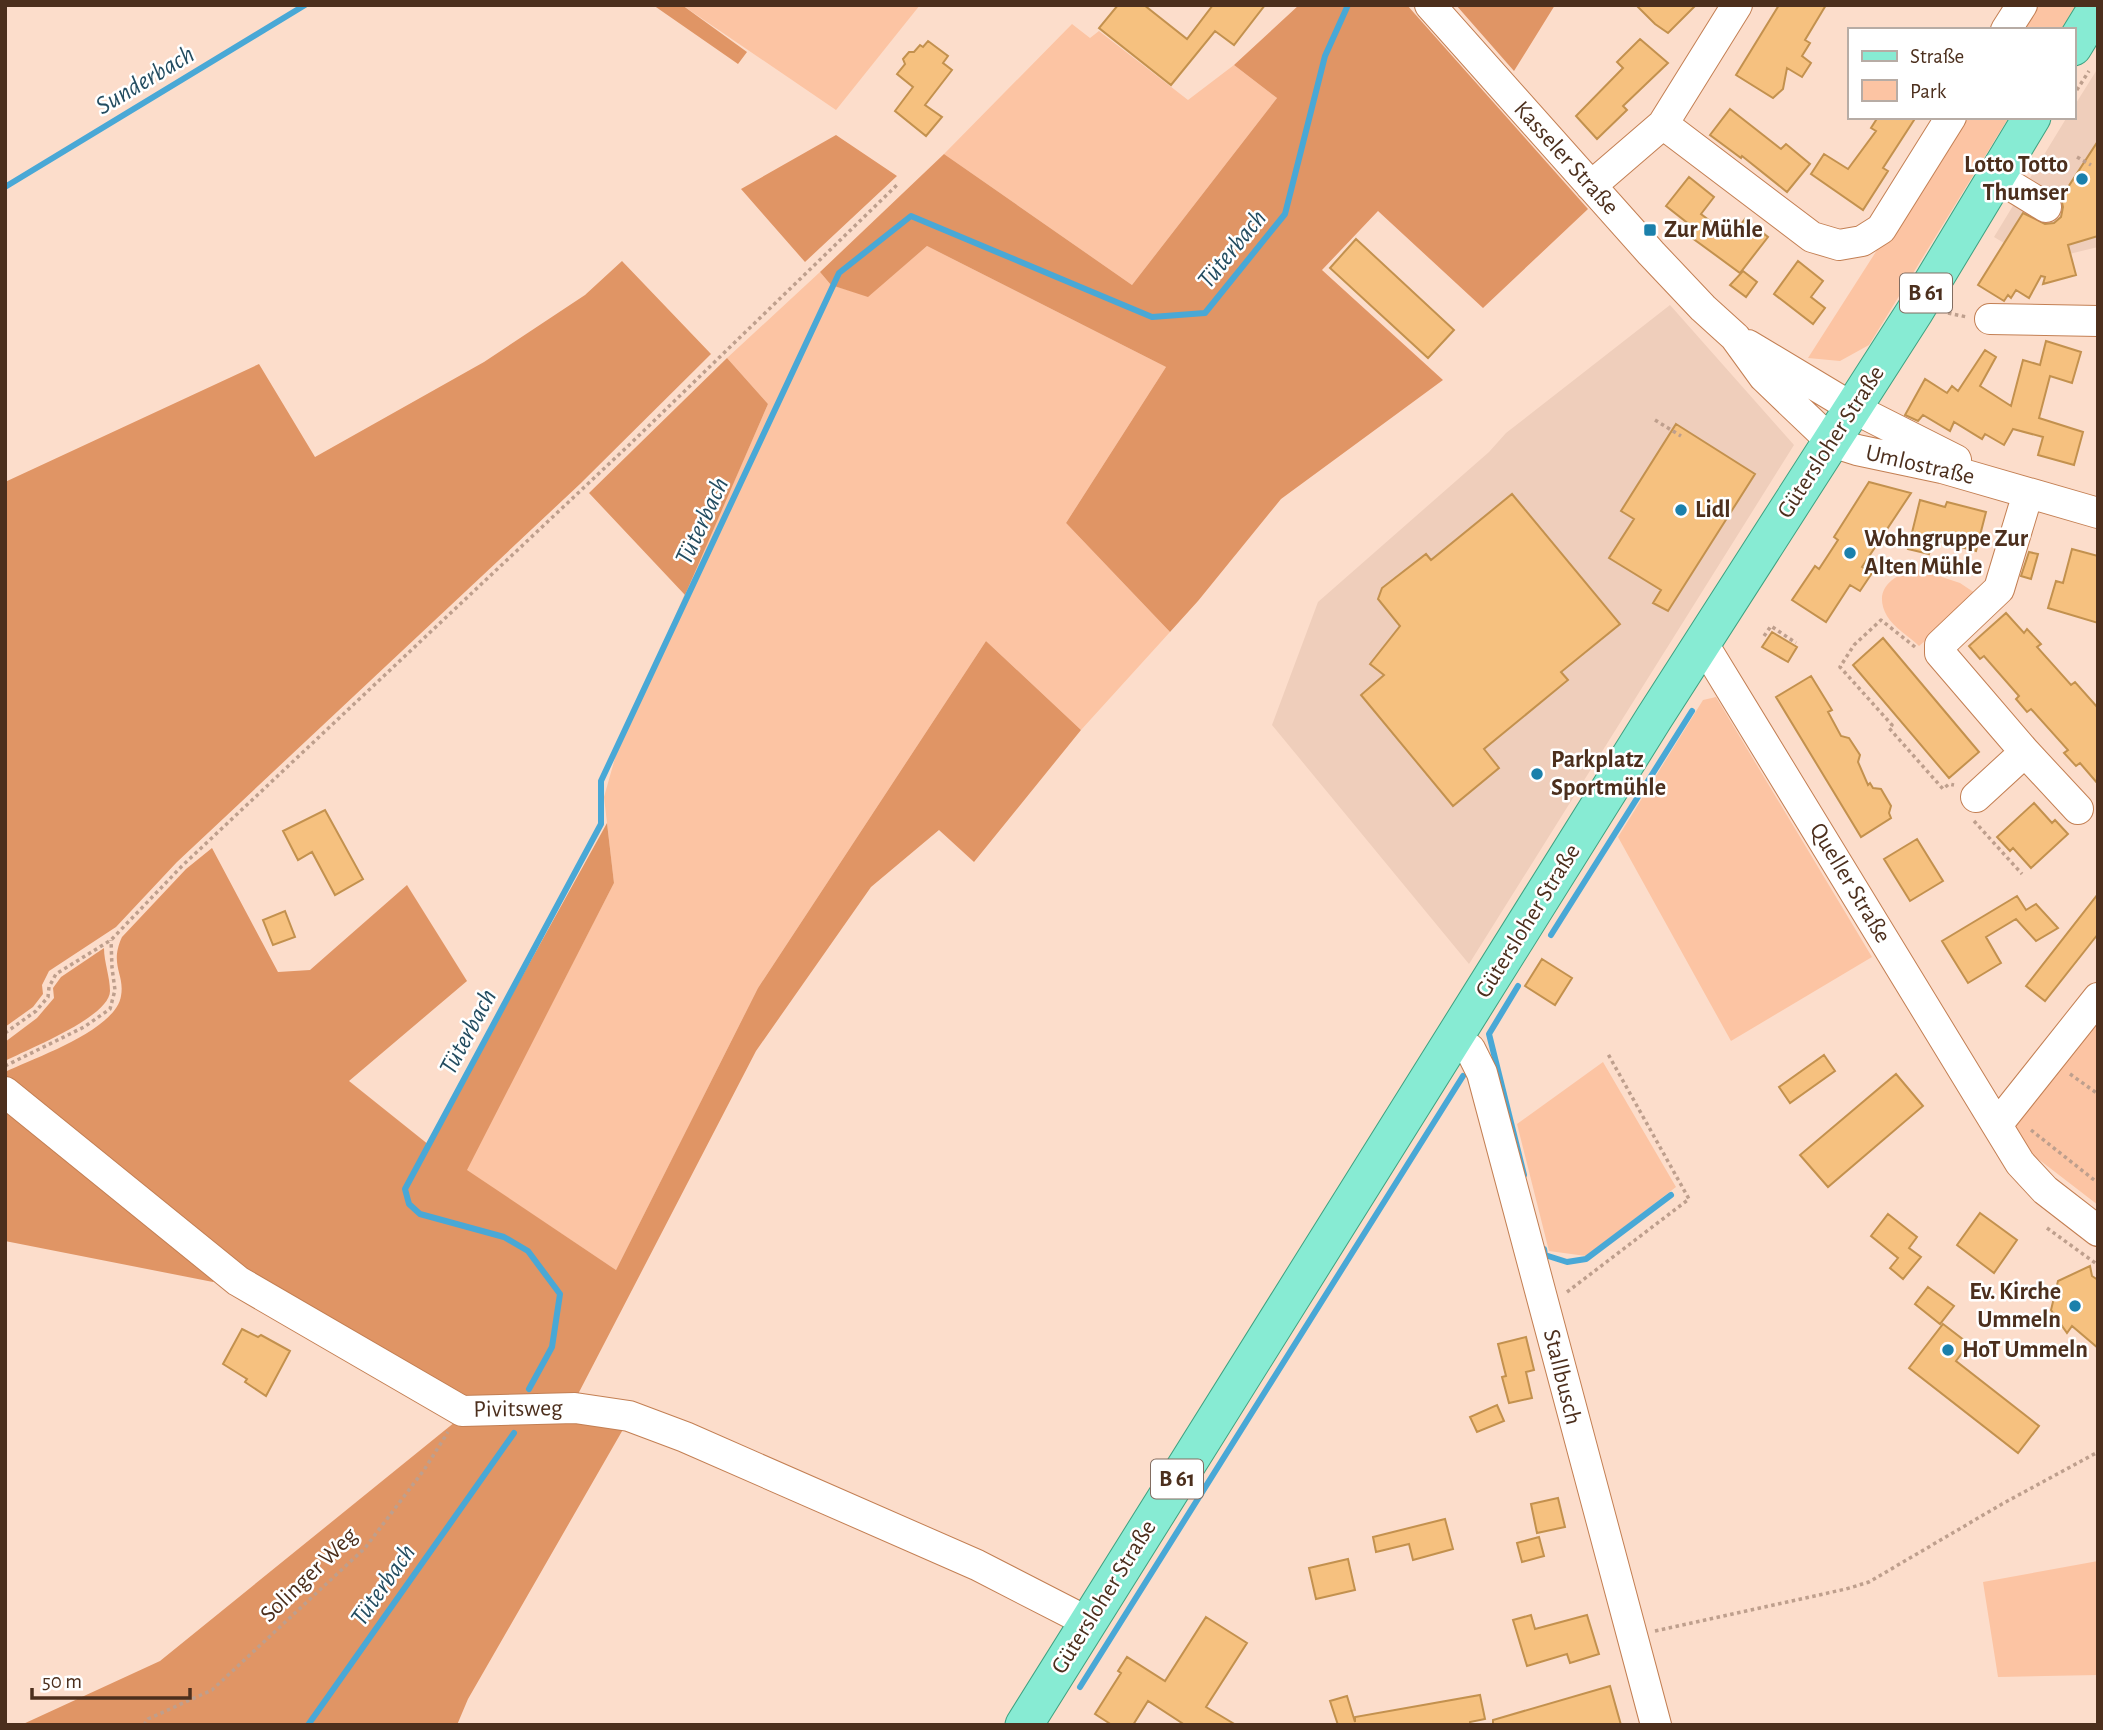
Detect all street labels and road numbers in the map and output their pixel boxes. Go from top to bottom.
street label: Kasseler Straße [1509,97,1623,219]
road number: B 61 [1900,274,1952,312]
street label: Gütersloher Straße [1773,362,1889,522]
street label: Umlostraße [1863,441,1977,489]
street label: Queller Straße [1805,819,1895,947]
street label: Gütersloher Straße [1471,840,1585,1002]
street label: Stallbusch [1539,1327,1585,1427]
street label: Pivitsweg [473,1396,563,1422]
road number: B 61 [1151,1460,1203,1498]
street label: Gütersloher Straße [1047,1516,1161,1678]
street label: Solinger Weg [256,1523,362,1627]

